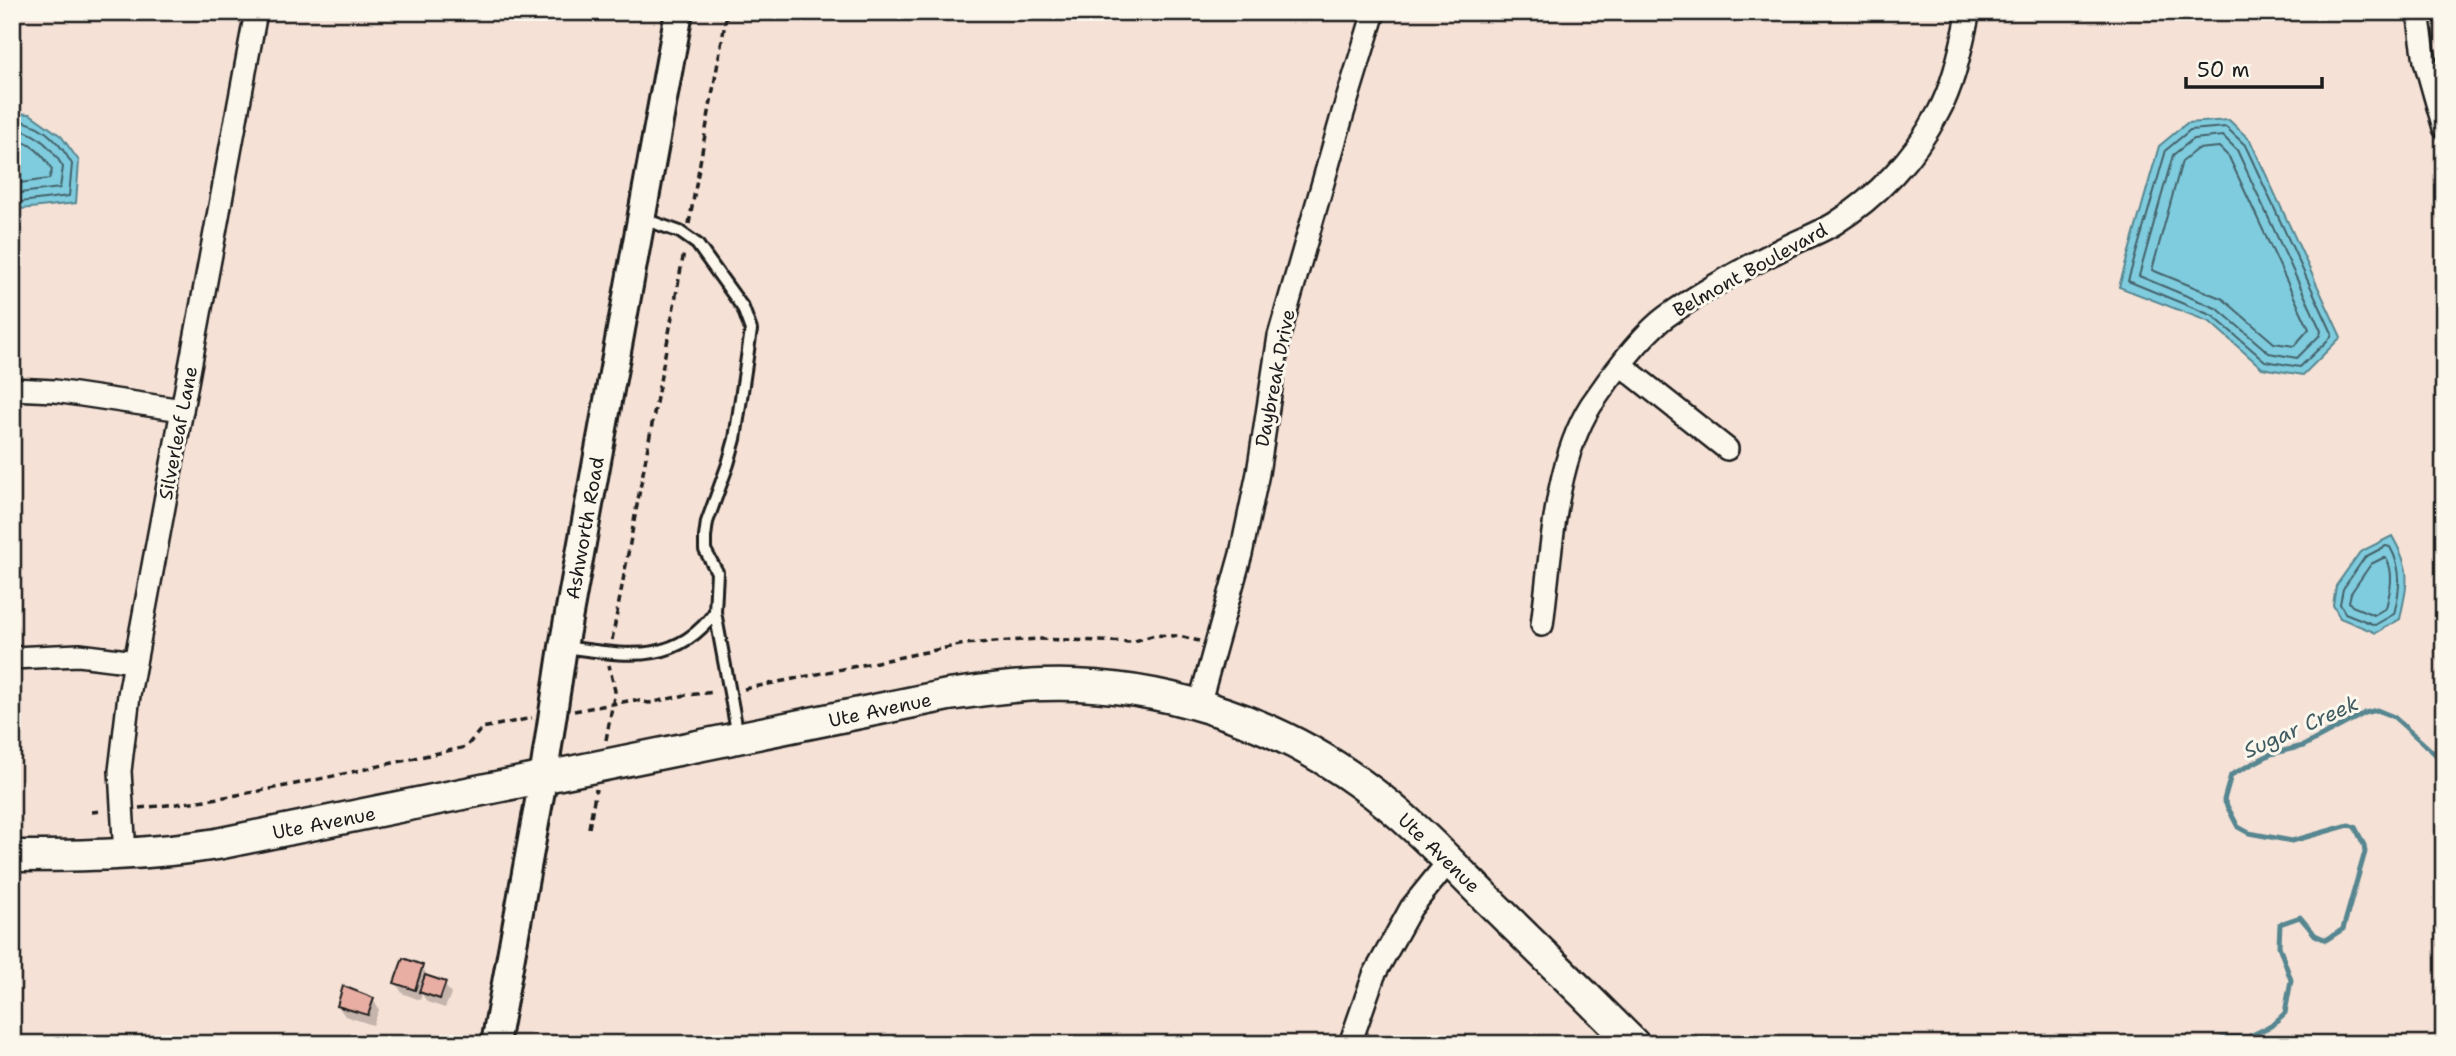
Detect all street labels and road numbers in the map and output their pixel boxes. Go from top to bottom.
street label: Belmont Boulevard [1668,217,1832,323]
street label: Daybreak Drive [1249,307,1301,449]
street label: Silverleaf Lane [153,364,203,502]
street label: Ashworth Road [560,455,610,601]
street label: Ute Avenue [826,687,934,733]
street label: Ute Avenue [270,801,378,845]
street label: Ute Avenue [1393,808,1485,898]

